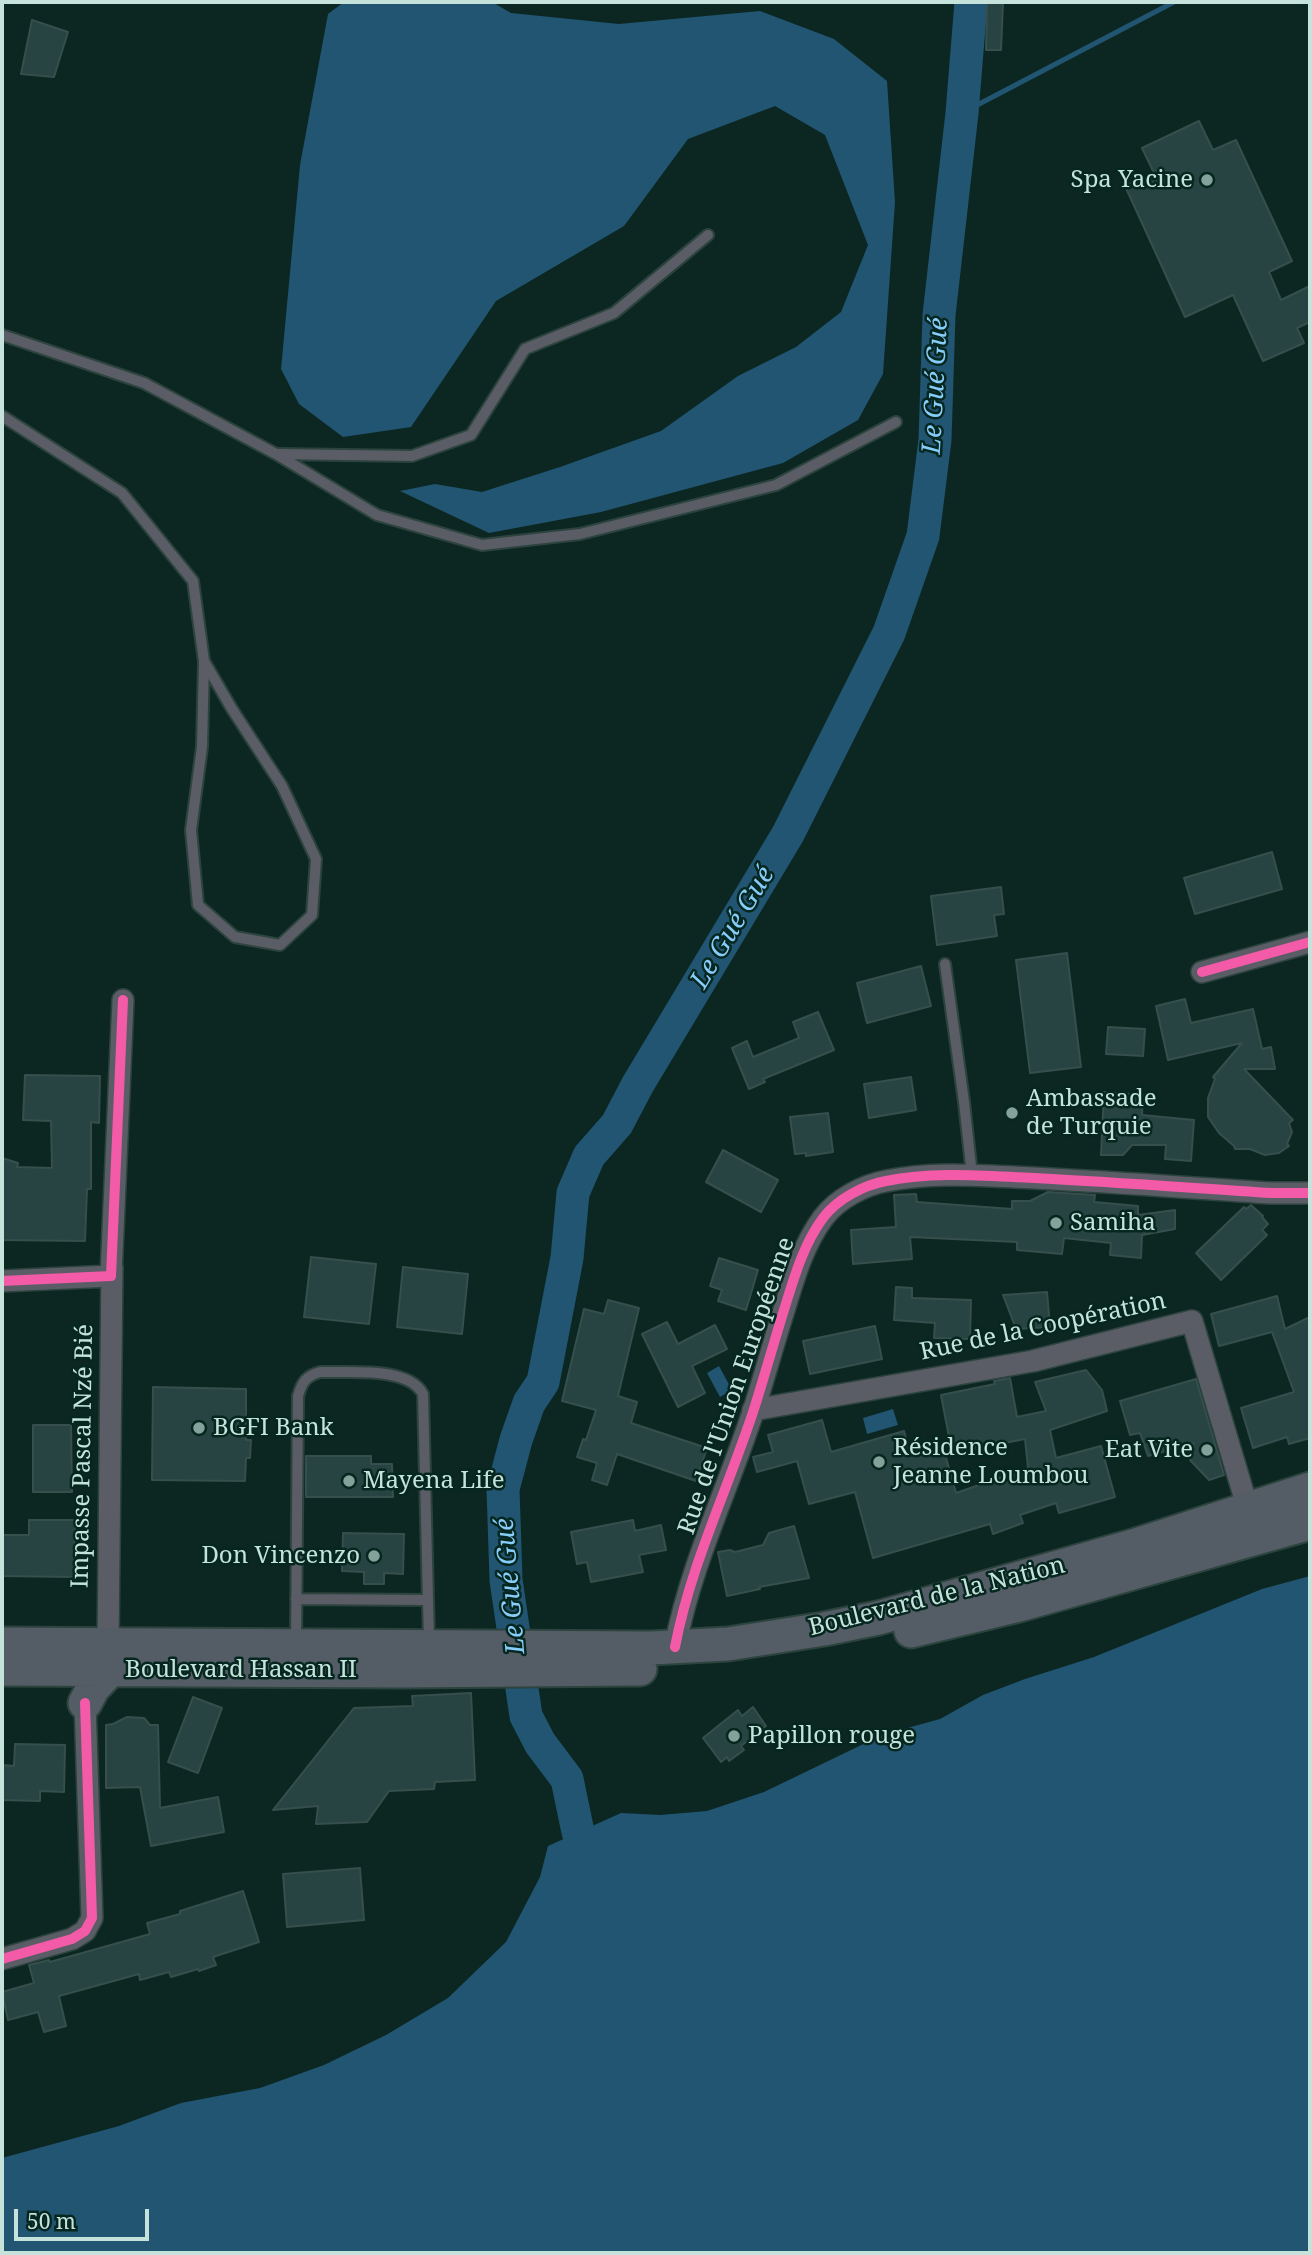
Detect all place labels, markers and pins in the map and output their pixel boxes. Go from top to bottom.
place label: Spa Yacine [1071,166,1193,194]
marker: Spa Yacine [1199,172,1215,188]
place label: Ambassade de Turquie [1026,1085,1157,1141]
marker: Ambassade de Turquie [1004,1105,1020,1121]
place label: Samiha [1070,1209,1156,1237]
marker: Samiha [1048,1215,1064,1231]
place label: BGFI Bank [213,1414,334,1442]
marker: BGFI Bank [191,1420,207,1436]
place label: Résidence Jeanne Loumbou [893,1434,1089,1490]
place label: Eat Vite [1105,1436,1193,1464]
marker: Eat Vite [1199,1442,1215,1458]
marker: Résidence Jeanne Loumbou [871,1454,887,1470]
place label: Mayena Life [363,1467,505,1495]
marker: Mayena Life [341,1473,357,1489]
place label: Don Vincenzo [201,1542,360,1570]
marker: Don Vincenzo [366,1548,382,1564]
place label: Papillon rouge [748,1722,915,1750]
marker: Papillon rouge [726,1728,742,1744]

